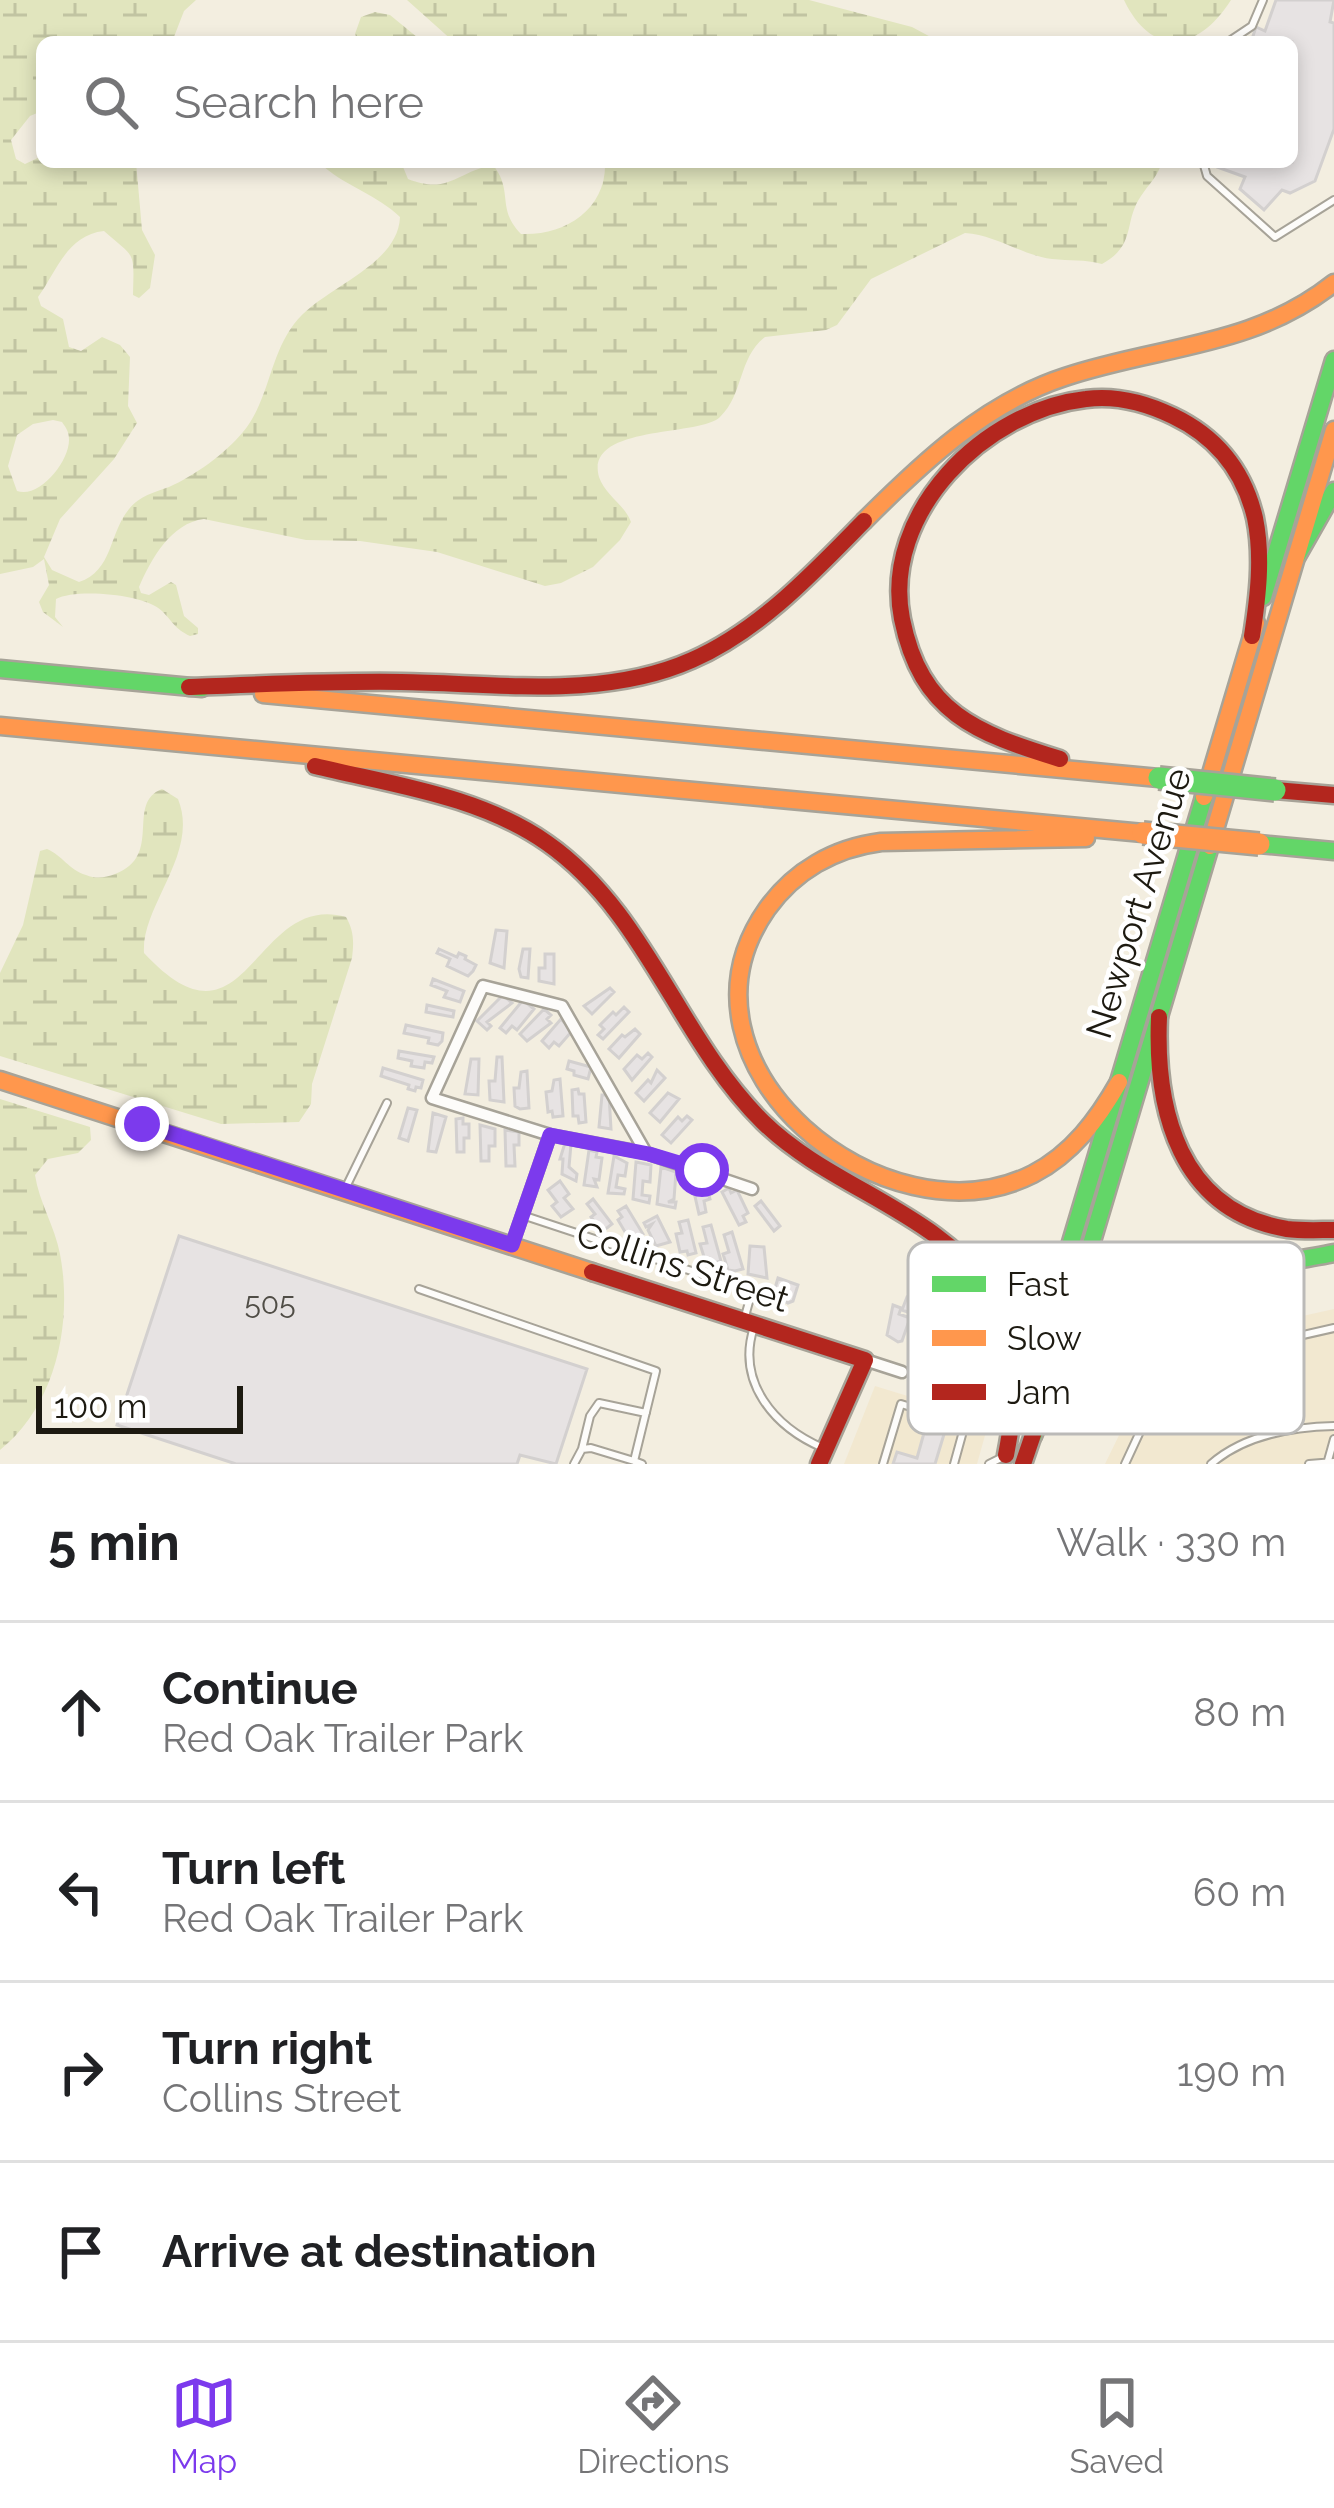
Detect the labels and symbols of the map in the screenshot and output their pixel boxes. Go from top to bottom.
street label: Newport Avenue [1077,763,1199,1043]
route end [115,1097,169,1151]
route start [675,1143,729,1197]
street label: Collins Street [571,1212,795,1320]
legend [908,1242,1304,1434]
text: Fast [1007,1265,1069,1304]
house number: 505 [244,1286,296,1321]
text: Slow [1007,1319,1082,1358]
text: Jam [1007,1373,1071,1412]
scale bar [36,1380,243,1433]

